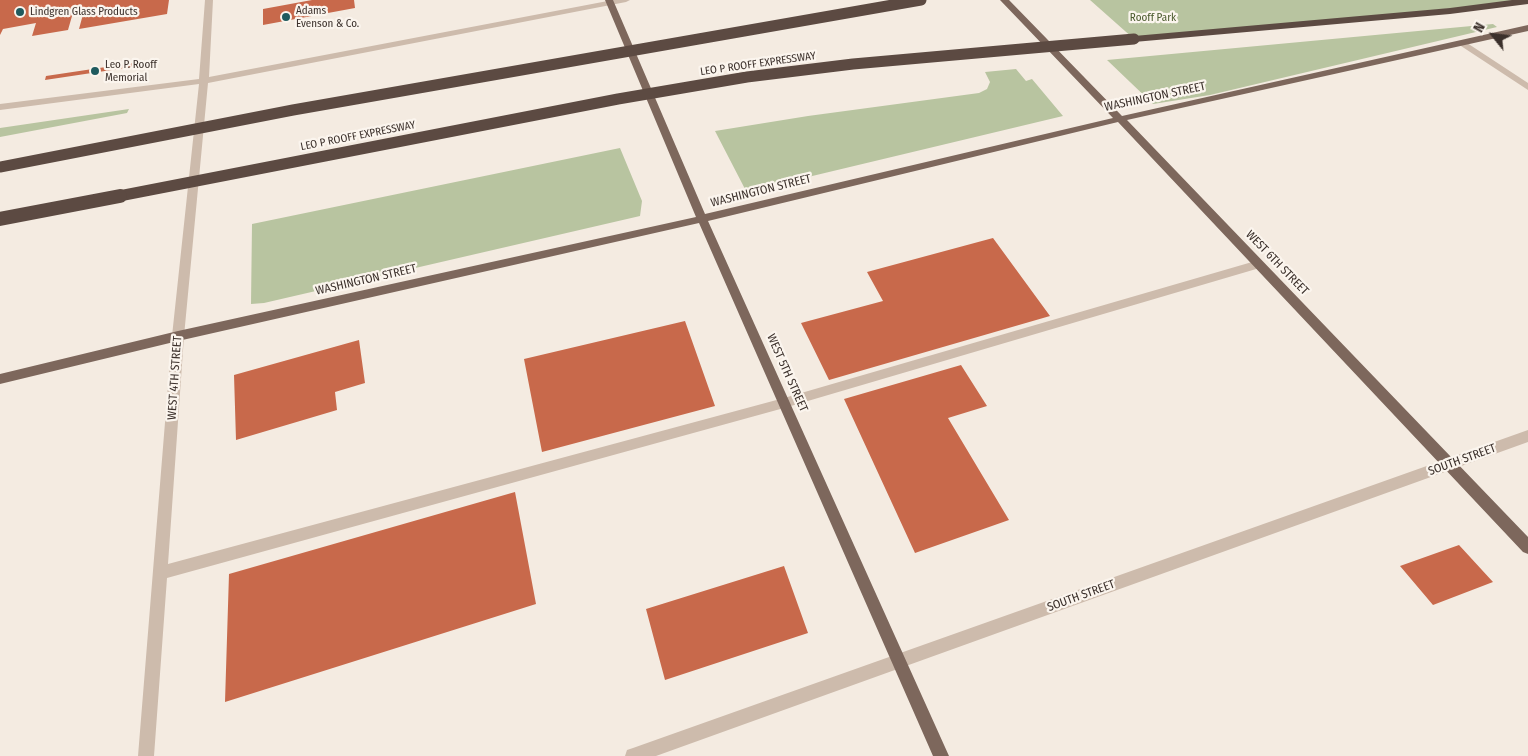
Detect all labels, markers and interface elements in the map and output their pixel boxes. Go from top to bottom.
place label: Adams Evenson & Co. [296,4,359,30]
place label: Lindgren Glass Products [30,5,138,19]
marker: Lindgren Glass Products [14,6,26,18]
north arrow [1468,10,1518,60]
marker: Adams Evenson & Co. [280,11,292,23]
park label: Rooff Park [1130,11,1176,25]
text: N [1470,20,1489,35]
street label: LEO P ROOFF EXPRESSWAY [699,49,817,79]
place label: Leo P. Rooff Memorial [105,58,157,84]
marker: Leo P. Rooff Memorial [89,65,101,77]
street label: WASHINGTON STREET [1103,79,1207,115]
street label: LEO P ROOFF EXPRESSWAY [300,118,416,154]
street label: WASHINGTON STREET [709,172,813,210]
street label: WEST 6TH STREET [1243,228,1311,298]
street label: WASHINGTON STREET [314,261,418,299]
street label: WEST 5TH STREET [763,332,811,414]
street label: WEST 4TH STREET [165,336,185,420]
street label: SOUTH STREET [1426,441,1498,479]
street label: SOUTH STREET [1045,577,1117,615]

